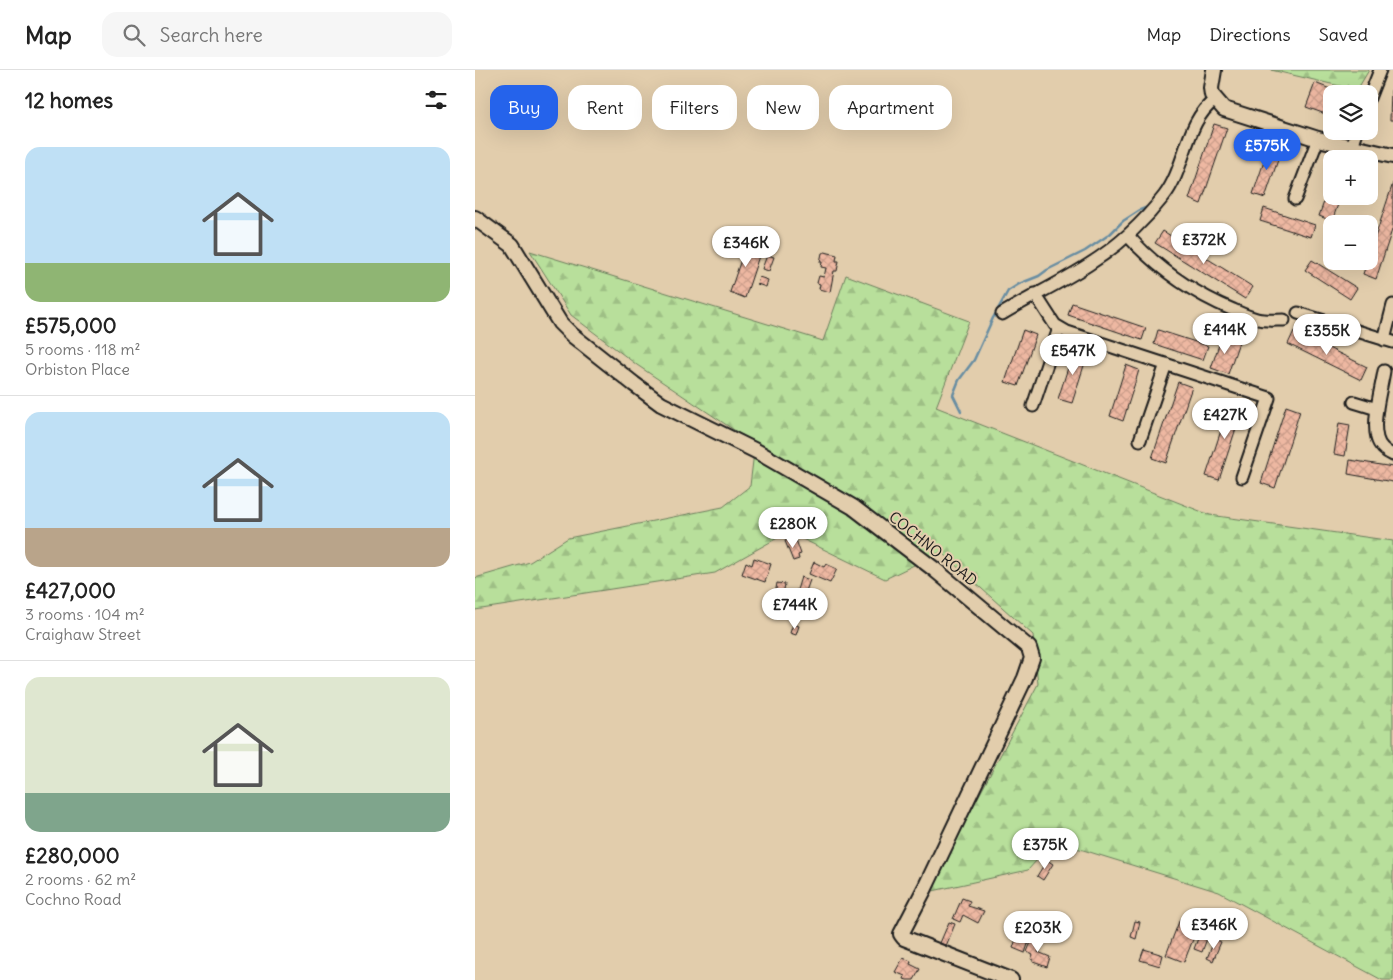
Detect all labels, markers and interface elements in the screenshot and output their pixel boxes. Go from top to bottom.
search box [102,12,452,57]
text: Map [25,20,72,50]
icon: search [120,21,148,49]
text: Search here [160,23,263,47]
text: Map [1146,23,1181,46]
text: Directions [1209,23,1291,46]
text: Saved [1319,23,1368,46]
chip: Buy [490,85,558,130]
chip: Rent [568,85,642,130]
chip: Filters [652,85,737,130]
chip: New [747,85,819,130]
chip: Apartment [829,85,952,130]
map controls [1323,85,1378,270]
button: layers [1323,85,1378,140]
icon: filters [422,86,450,114]
text: 12 homes [25,87,113,114]
pin: £575K [1232,128,1302,171]
text: £575K [1245,135,1289,155]
button: + [1323,150,1378,205]
icon: home [193,179,283,269]
button: − [1323,215,1378,270]
pin: £372K [1169,222,1239,265]
pin: £346K [711,226,781,268]
text: £372K [1182,229,1226,249]
text: £346K [723,232,769,252]
text: £575,000 [25,312,117,339]
pin: £414K [1190,312,1260,355]
pin: £355K [1292,314,1362,356]
text: £414K [1204,319,1246,339]
text: £355K [1304,320,1350,340]
pin: £547K [1038,334,1108,376]
text: 5 rooms · 118 m² [25,339,141,359]
text: £547K [1051,340,1095,360]
text: Orbiston Place [25,359,130,379]
pin: £427K [1190,398,1260,440]
text: £427K [1203,404,1247,424]
icon: home [193,445,283,535]
pin: £280K [758,506,828,549]
street label: COCHNO ROAD [885,507,981,590]
text: £280K [770,513,816,533]
text: £427,000 [25,577,116,604]
pin: £744K [760,588,830,630]
text: £744K [773,594,817,614]
text: 3 rooms · 104 m² [25,604,145,624]
text: Craighaw Street [25,624,141,644]
icon: home [193,710,283,800]
pin: £375K [1010,828,1080,870]
text: £375K [1023,834,1067,854]
text: £280,000 [25,842,120,869]
text: 2 rooms · 62 m² [25,869,136,889]
text: Cochno Road [25,889,121,909]
pin: £346K [1179,908,1249,950]
pin: £203K [1003,910,1073,953]
text: £346K [1191,914,1237,934]
text: £203K [1015,917,1061,937]

